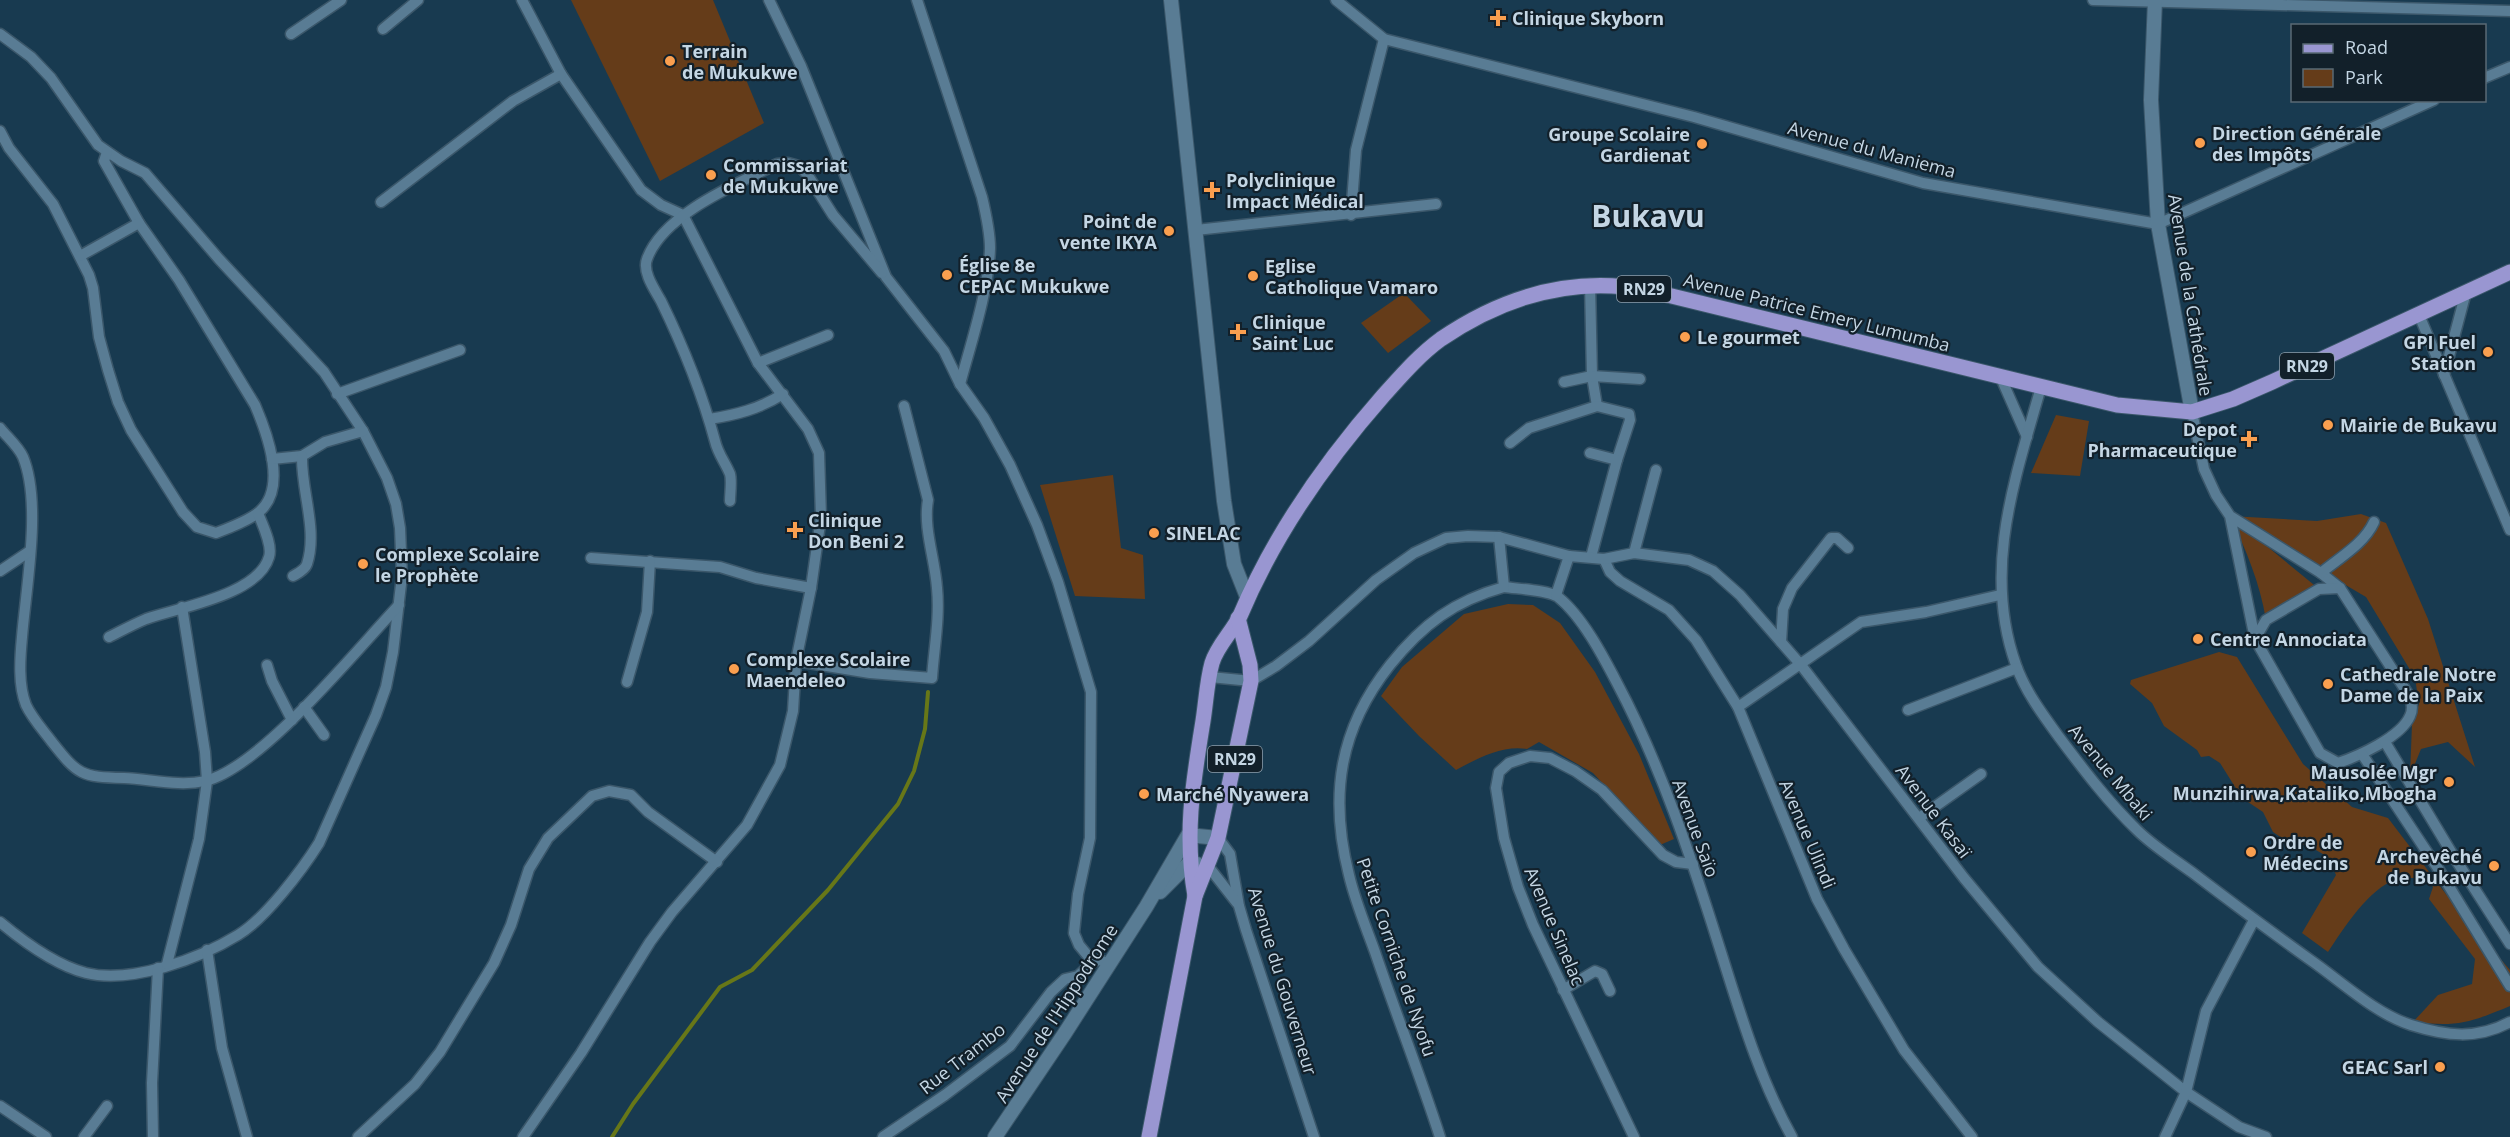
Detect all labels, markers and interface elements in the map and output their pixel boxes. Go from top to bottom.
place label: Clinique Skyborn [1512,6,1664,30]
marker: Clinique Skyborn [1489,9,1507,27]
legend [2291,24,2486,102]
text: Road [2345,35,2388,59]
place label: Terrain de Mukukwe [682,39,798,84]
marker: Terrain de Mukukwe [663,54,677,68]
text: Park [2345,65,2383,89]
street label: Avenue du Maniema [1786,115,1958,183]
place label: Direction Générale des Impôts [2212,121,2381,166]
place label: Groupe Scolaire Gardienat [1548,122,1690,167]
marker: Direction Générale des Impôts [2193,136,2207,150]
marker: Groupe Scolaire Gardienat [1695,137,1709,151]
place label: Commissariat de Mukukwe [723,153,848,198]
marker: Commissariat de Mukukwe [704,168,718,182]
place label: Polyclinique Impact Médical [1226,168,1364,213]
marker: Polyclinique Impact Médical [1203,181,1221,199]
street label: Avenue de la Cathédrale [2163,192,2219,398]
district label: Bukavu [1591,195,1705,236]
place label: Point de vente IKYA [1060,209,1158,254]
marker: Point de vente IKYA [1162,224,1176,238]
place label: Église 8e CEPAC Mukukwe [959,253,1109,298]
place label: Eglise Catholique Vamaro [1265,254,1438,299]
street label: Avenue Patrice Emery Lumumba [1681,267,1953,357]
marker: Église 8e CEPAC Mukukwe [940,268,954,282]
marker: Eglise Catholique Vamaro [1246,269,1260,283]
road number: RN29 [1617,276,1671,302]
place label: Clinique Saint Luc [1252,310,1334,355]
marker: Clinique Saint Luc [1229,323,1247,341]
place label: Le gourmet [1697,325,1800,349]
marker: Le gourmet [1678,330,1692,344]
place label: GPI Fuel Station [2403,330,2476,375]
marker: GPI Fuel Station [2481,345,2495,359]
road number: RN29 [2280,353,2334,379]
place label: Mairie de Bukavu [2340,413,2497,437]
place label: Depot Pharmaceutique [2087,417,2237,462]
marker: Mairie de Bukavu [2321,418,2335,432]
marker: Depot Pharmaceutique [2242,432,2256,446]
place label: Clinique Don Beni 2 [808,508,904,553]
marker: Clinique Don Beni 2 [786,521,804,539]
place label: SINELAC [1166,521,1241,545]
marker: SINELAC [1147,526,1161,540]
place label: Complexe Scolaire le Prophète [375,542,540,587]
marker: Complexe Scolaire le Prophète [356,557,370,571]
place label: Centre Annociata [2210,627,2367,651]
marker: Centre Annociata [2191,632,2205,646]
place label: Complexe Scolaire Maendeleo [746,647,911,692]
marker: Complexe Scolaire Maendeleo [727,662,741,676]
place label: Cathedrale Notre Dame de la Paix [2340,662,2496,707]
marker: Cathedrale Notre Dame de la Paix [2321,677,2335,691]
street label: Avenue Mbaki [2064,719,2158,825]
road number: RN29 [1208,746,1262,772]
street label: Avenue Kasaï [1891,759,1977,863]
place label: Mausolée Mgr Munzihirwa,Kataliko,Mbogha [2173,760,2437,805]
marker: Mausolée Mgr Munzihirwa,Kataliko,Mbogha [2442,775,2456,789]
street label: Avenue Saïo [1667,776,1725,880]
street label: Avenue Ulindi [1774,776,1842,892]
place label: Marché Nyawera [1156,782,1309,806]
marker: Marché Nyawera [1137,787,1151,801]
place label: Ordre de Médecins [2263,830,2348,875]
place label: Archevêché de Bukavu [2377,844,2482,889]
marker: Ordre de Médecins [2244,845,2258,859]
street label: Petite Corniche de Nyofu [1352,854,1442,1060]
marker: Archevêché de Bukavu [2487,859,2501,873]
street label: Avenue Sinelac [1519,863,1591,989]
street label: Avenue du Gouverneur [1243,884,1323,1078]
street label: Avenue de l'Hippodrome [989,919,1123,1107]
street label: Rue Trambo [914,1017,1010,1099]
place label: GEAC Sarl [2342,1055,2428,1079]
marker: GEAC Sarl [2433,1060,2447,1074]

